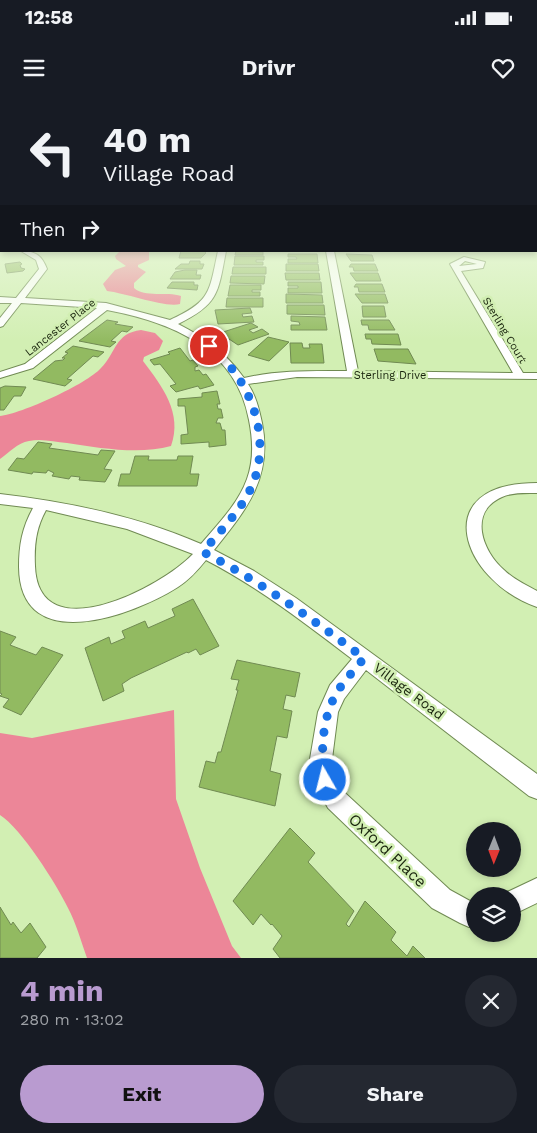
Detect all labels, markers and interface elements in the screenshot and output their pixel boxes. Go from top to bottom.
text: 12:58 [25,6,73,29]
icon: menu [20,54,48,82]
icon: heart [489,54,517,82]
text: Drivr [242,55,295,80]
text: 40 m [103,119,191,161]
icon: left [20,120,85,185]
text: Village Road [103,161,235,186]
icon: right [76,215,104,243]
text: Then [20,218,66,241]
street label: Sterling Court [480,295,530,366]
street label: Lancester Place [23,296,98,359]
pin [188,325,230,367]
icon: arrive [195,332,223,360]
street label: Sterling Drive [354,369,426,382]
street label: Village Road [371,659,447,723]
position arrow [298,753,350,805]
street label: Oxford Place [345,809,431,891]
north arrow [466,822,521,878]
map controls [466,822,521,942]
button: layers [466,887,521,942]
text: 4 min [20,973,104,1008]
button: close [465,975,517,1027]
text: 280 m · 13:02 [20,1010,124,1029]
button: Exit [20,1065,264,1123]
button: Share [274,1065,517,1123]

